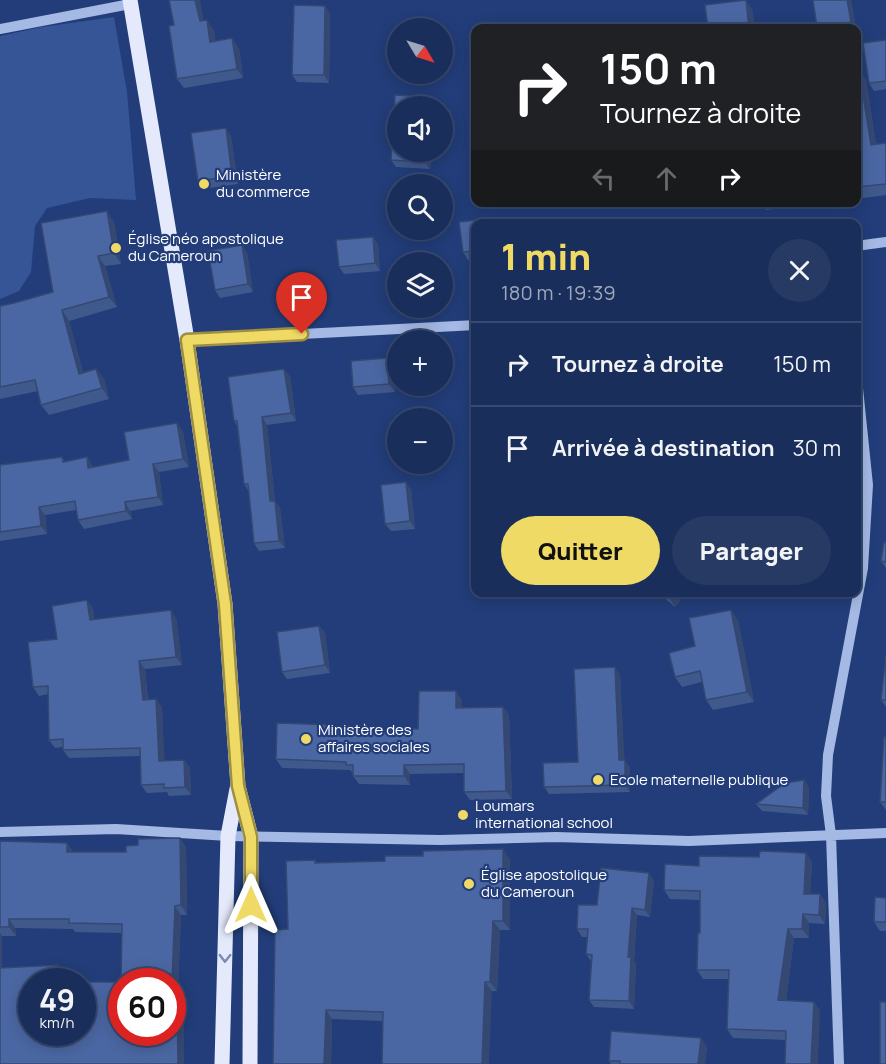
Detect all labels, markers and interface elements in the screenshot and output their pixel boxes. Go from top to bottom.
north arrow [387,18,453,84]
map controls [387,18,453,474]
text: 150 m [600,39,717,97]
icon: right [501,48,579,126]
text: Tournez à droite [600,94,801,131]
button: sound [387,96,453,162]
icon: left [587,162,620,195]
icon: ahead [650,162,683,195]
icon: right [713,162,746,195]
place label: Ministère du commerce [216,164,310,202]
button: search [387,174,453,240]
marker: Ministère du commerce [197,177,211,191]
place label: Église néo apostolique du Cameroun [128,228,284,266]
text: 1 min [501,232,591,281]
button: close [768,239,831,302]
marker: Église néo apostolique du Cameroun [109,241,123,255]
button: layers [387,252,453,318]
pin [276,272,327,334]
text: 180 m · 19:39 [501,279,616,306]
icon: arrive [285,281,318,314]
button: + [387,330,453,396]
icon: right [501,348,534,381]
text: Tournez à droite [552,349,724,379]
text: 150 m [773,349,831,379]
button: − [387,408,453,474]
icon: arrive [501,432,534,465]
text: Arrivée à destination [552,433,775,463]
text: 30 m [793,433,841,463]
button: Quitter [501,516,660,585]
button: Partager [672,516,831,585]
place label: Ministère des affaires sociales [318,719,430,757]
marker: Ministère des affaires sociales [299,732,313,746]
place label: Ecole maternelle publique [610,769,789,790]
marker: Ecole maternelle publique [591,773,605,787]
place label: Loumars international school [475,795,613,833]
marker: Loumars international school [456,808,470,822]
place label: Église apostolique du Cameroun [481,864,607,902]
position arrow [219,873,283,937]
marker: Église apostolique du Cameroun [462,877,476,891]
one-way arrow [219,953,231,962]
speed limit sign: 60 [108,968,186,1046]
text: 49 [39,979,75,1020]
text: km/h [40,1012,74,1033]

